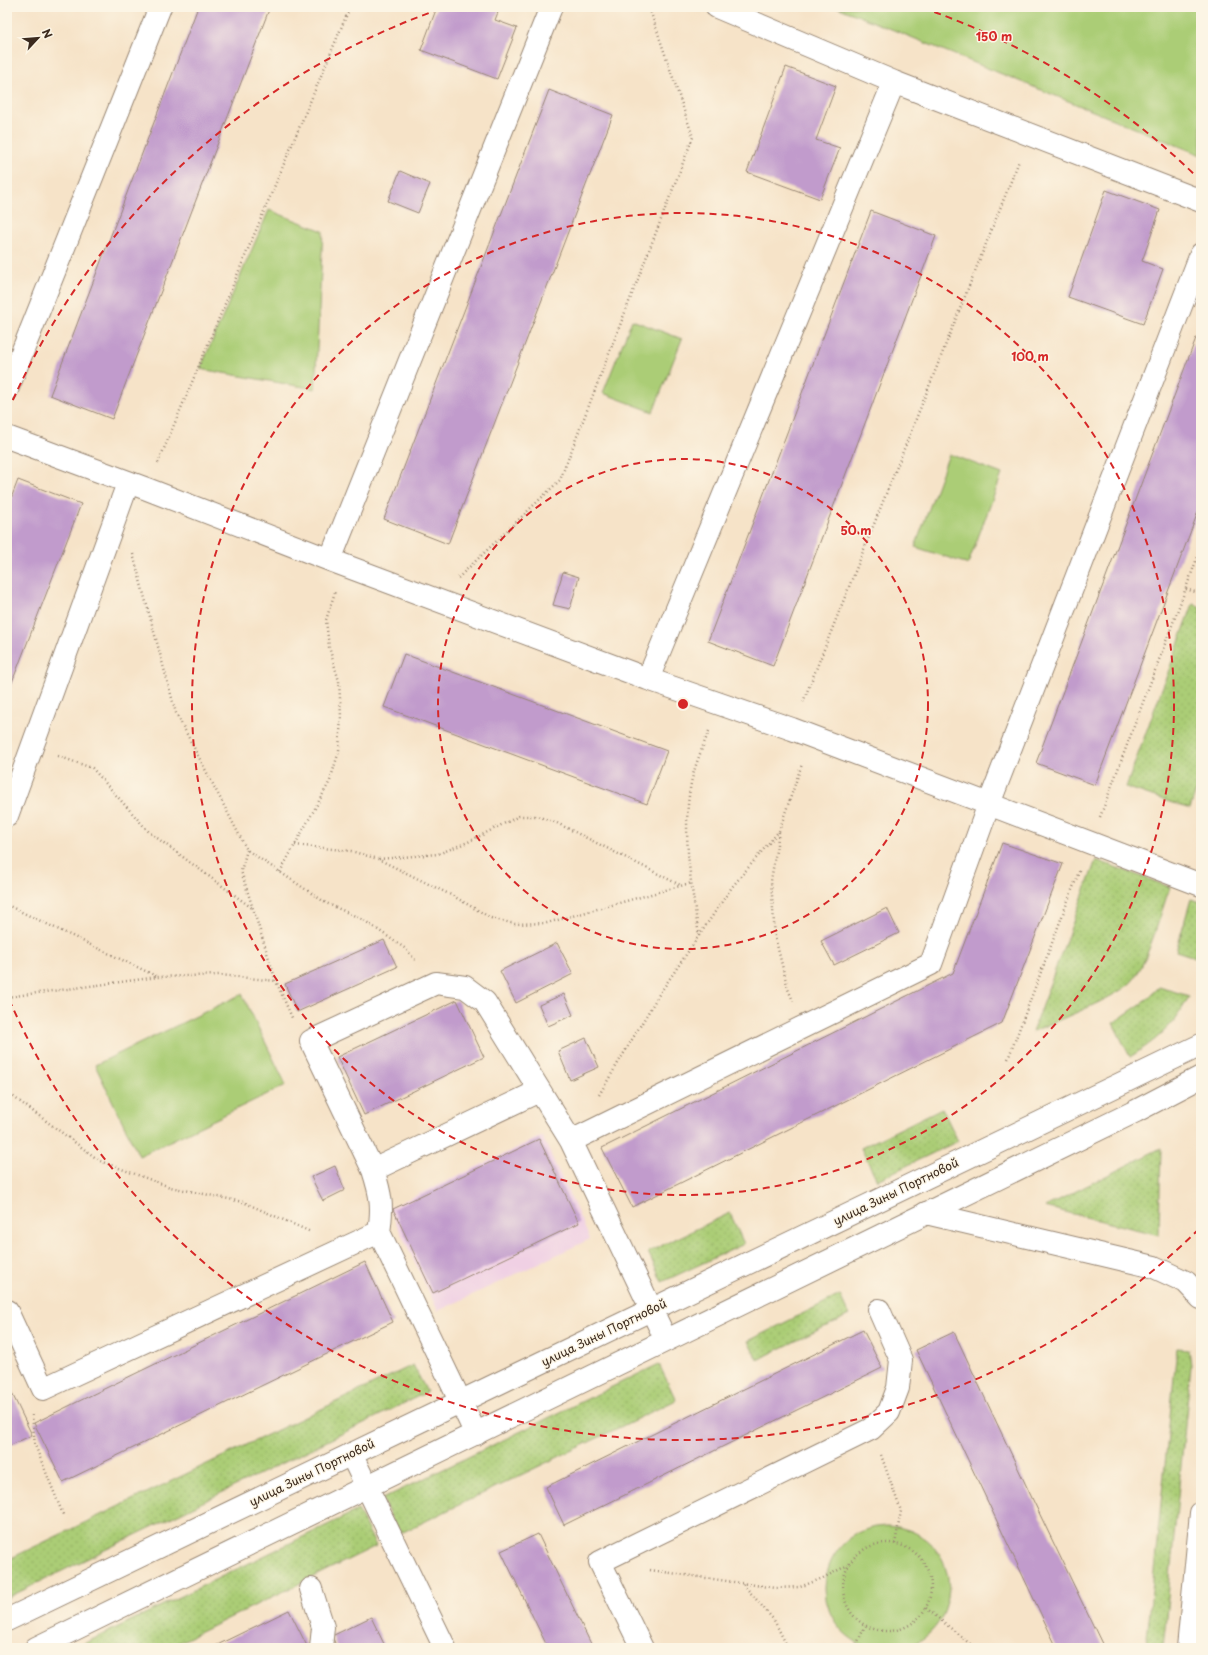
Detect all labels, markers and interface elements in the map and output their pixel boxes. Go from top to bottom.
north arrow [18,18,58,58]
text: N [38,26,57,41]
text: 150 m [976,27,1012,45]
text: 100 m [1011,347,1049,365]
text: 50 m [840,521,872,539]
centre of rings [676,697,690,711]
street label: улица Зины Портновой [830,1153,961,1229]
street label: улица Зины Портновой [538,1294,669,1370]
street label: улица Зины Портновой [246,1434,377,1510]

